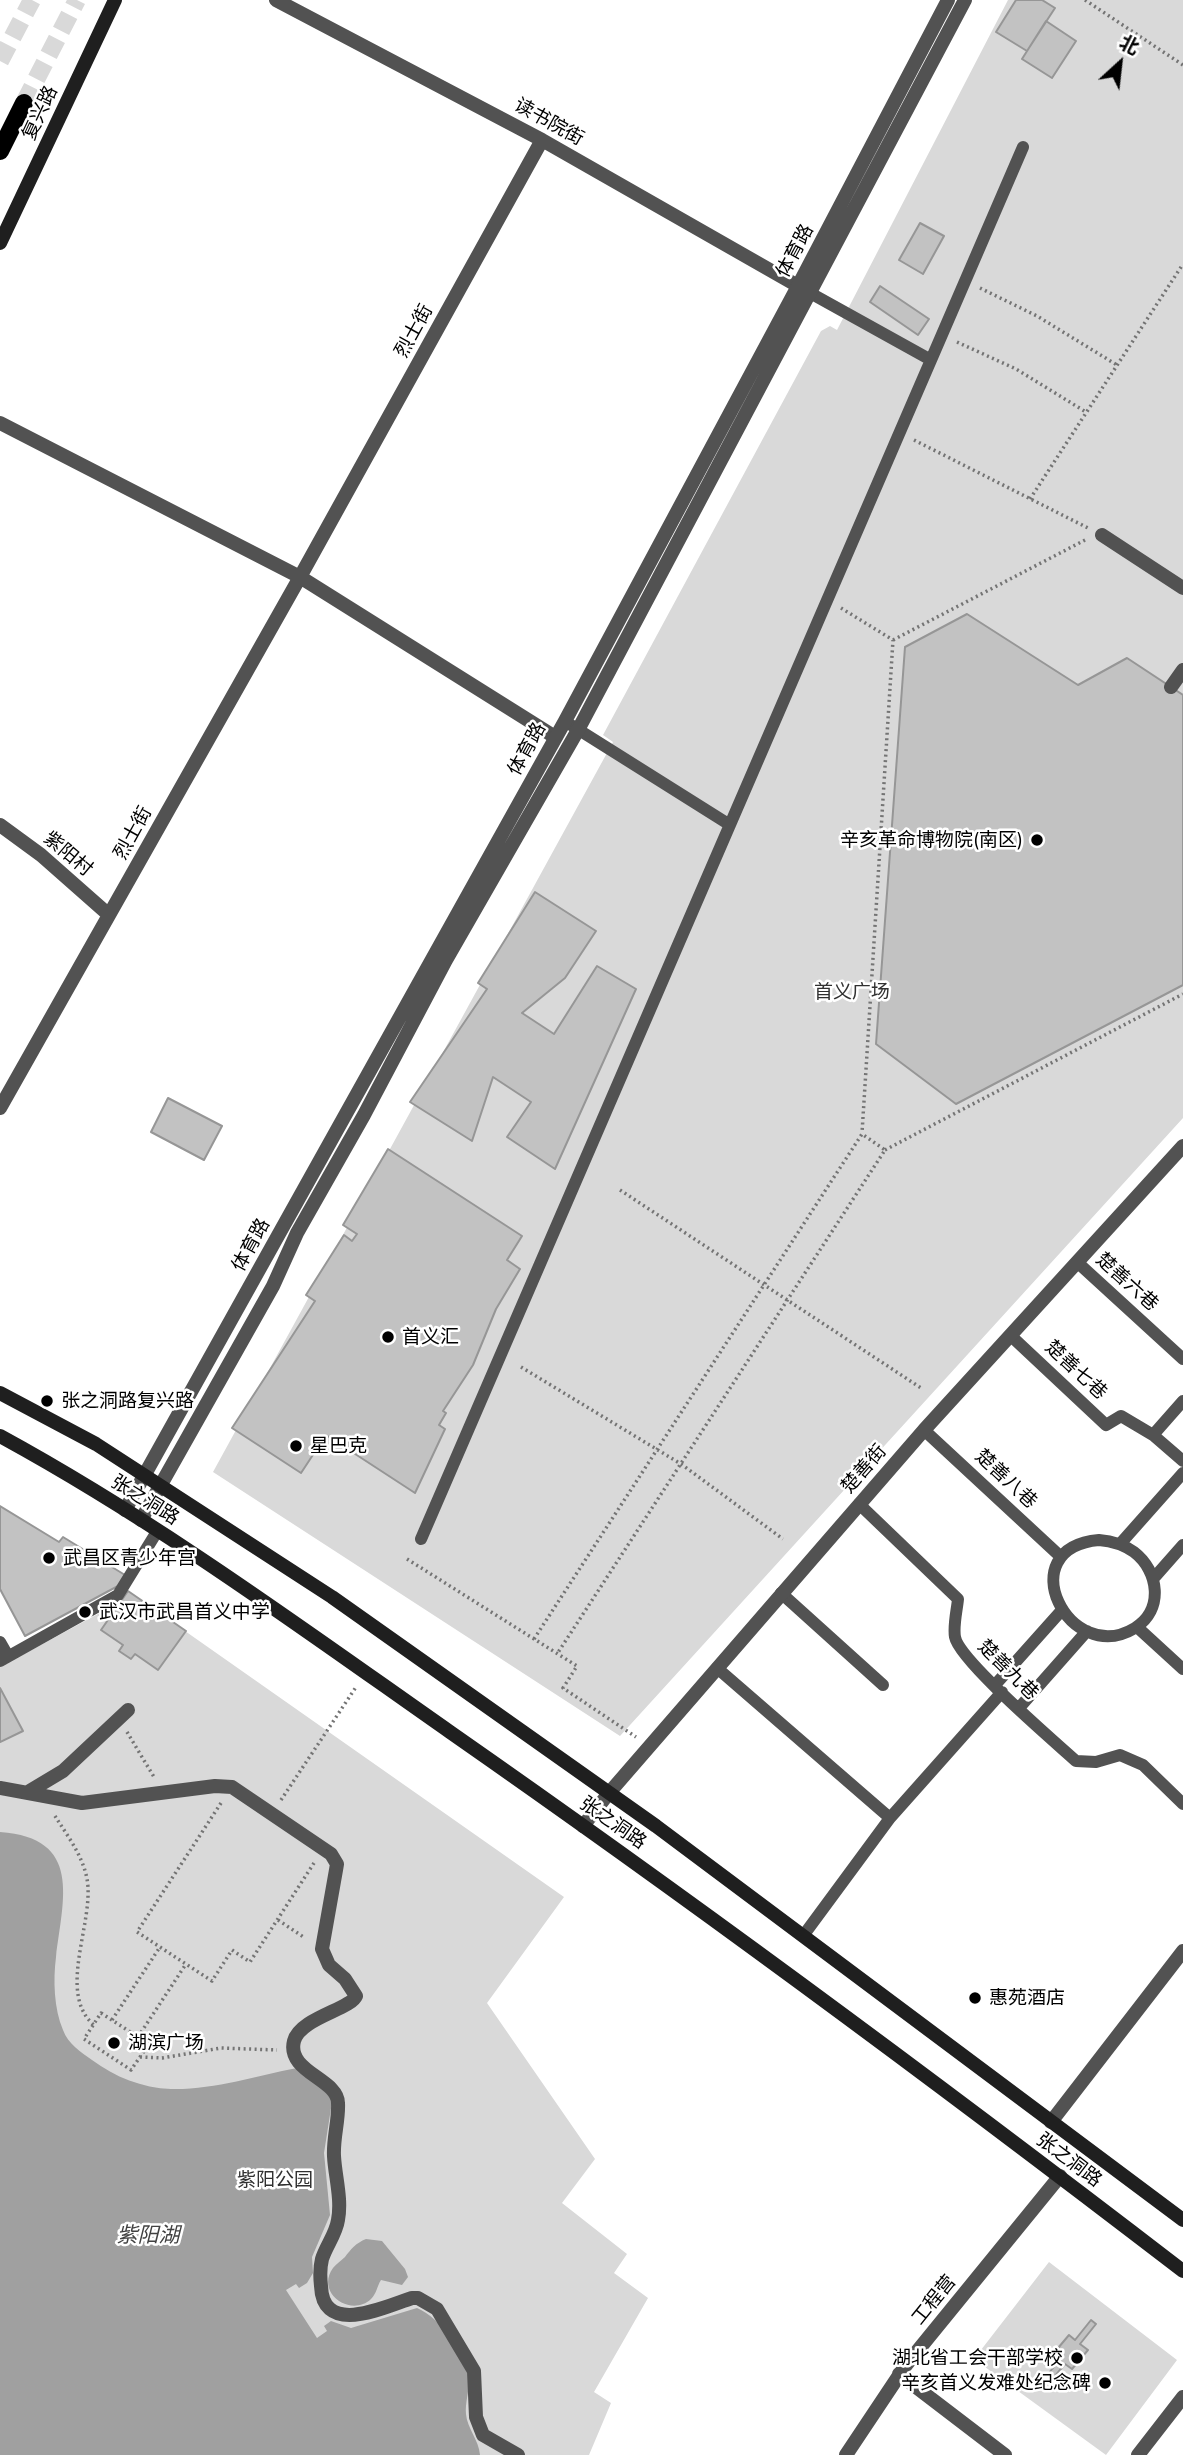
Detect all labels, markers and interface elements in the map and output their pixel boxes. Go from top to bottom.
north arrow [1085,28,1155,98]
text: 北 [1116,29,1143,59]
street label: 复兴路 [18,82,62,144]
street label: 读书院街 [510,94,588,150]
street label: 体育路 [772,220,818,282]
street label: 烈士街 [390,301,438,361]
street label: 体育路 [503,719,551,779]
street label: 烈士街 [109,803,157,863]
street label: 紫阳村 [39,827,97,881]
place label: 辛亥革命博物院(南区) [840,829,1023,851]
marker: 辛亥革命博物院(南区) [1029,832,1045,848]
park label: 首义广场 [814,981,890,1003]
street label: 体育路 [227,1215,275,1275]
street label: 楚善六巷 [1091,1248,1163,1316]
place label: 首义汇 [402,1326,459,1348]
marker: 首义汇 [380,1329,396,1345]
street label: 楚善七巷 [1040,1336,1112,1404]
place label: 张之洞路复兴路 [61,1390,194,1412]
marker: 张之洞路复兴路 [39,1393,55,1409]
place label: 星巴克 [310,1435,367,1457]
marker: 星巴克 [288,1438,304,1454]
street label: 楚善街 [837,1440,891,1498]
street label: 楚善八巷 [970,1445,1042,1513]
street label: 张之洞路 [107,1470,183,1530]
place label: 武昌区青少年宫 [63,1547,196,1569]
marker: 武昌区青少年宫 [41,1550,57,1566]
place label: 武汉市武昌首义中学 [99,1601,270,1623]
marker: 武汉市武昌首义中学 [77,1604,93,1620]
street label: 楚善九巷 [973,1635,1043,1705]
street label: 张之洞路 [575,1792,651,1854]
place label: 惠苑酒店 [989,1987,1065,2009]
marker: 惠苑酒店 [967,1990,983,2006]
place label: 湖滨广场 [128,2032,204,2054]
marker: 湖滨广场 [106,2035,122,2051]
street label: 张之洞路 [1032,2128,1106,2192]
park label: 紫阳公园 [237,2169,313,2191]
water label: 紫阳湖 [117,2223,179,2249]
street label: 工程营 [907,2271,961,2329]
place label: 湖北省工会干部学校 [892,2347,1063,2369]
marker: 湖北省工会干部学校 [1069,2350,1085,2366]
place label: 辛亥首义发难处纪念碑 [901,2372,1091,2394]
marker: 辛亥首义发难处纪念碑 [1097,2375,1113,2391]

